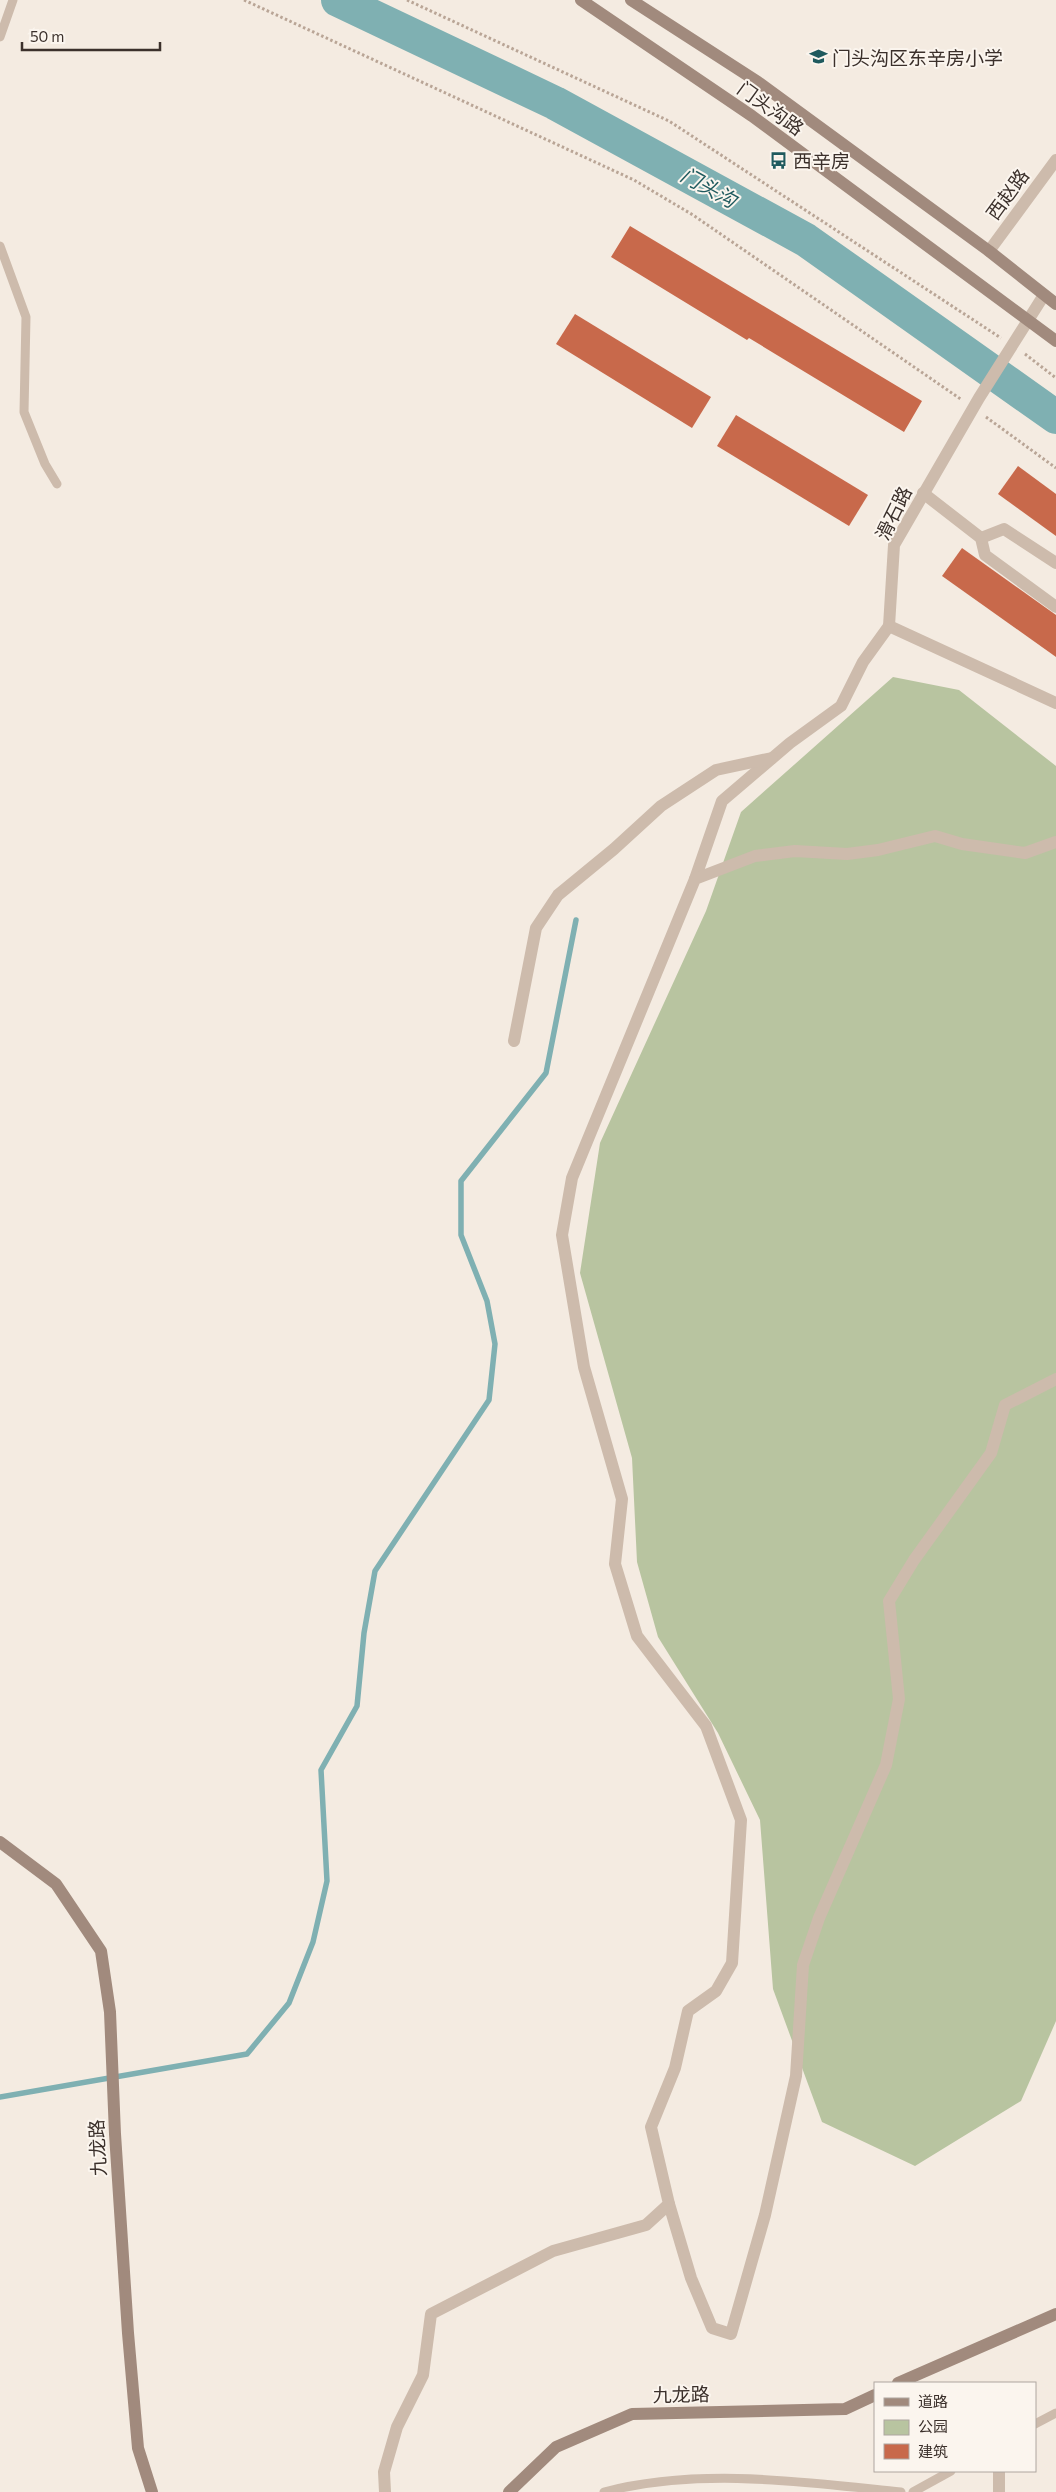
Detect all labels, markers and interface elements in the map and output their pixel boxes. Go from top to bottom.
scale bar [22,20,160,52]
text: 50 m [30,27,64,45]
place label: 门头沟区东辛房小学 [832,46,1003,69]
school or university icon: 门头沟区东辛房小学 [808,47,828,67]
street label: 门头沟路 [733,76,809,140]
place label: 西辛房 [793,149,850,172]
bus stop icon: 西辛房 [769,150,789,170]
water label: 门头沟 [677,162,743,213]
street label: 西赵路 [981,164,1033,224]
street label: 滑石路 [870,482,916,544]
street label: 九龙路 [84,2119,110,2177]
street label: 九龙路 [652,2382,710,2406]
legend [874,2382,1036,2472]
text: 道路 [918,2392,948,2410]
text: 公园 [918,2417,948,2435]
text: 建筑 [918,2442,948,2460]

